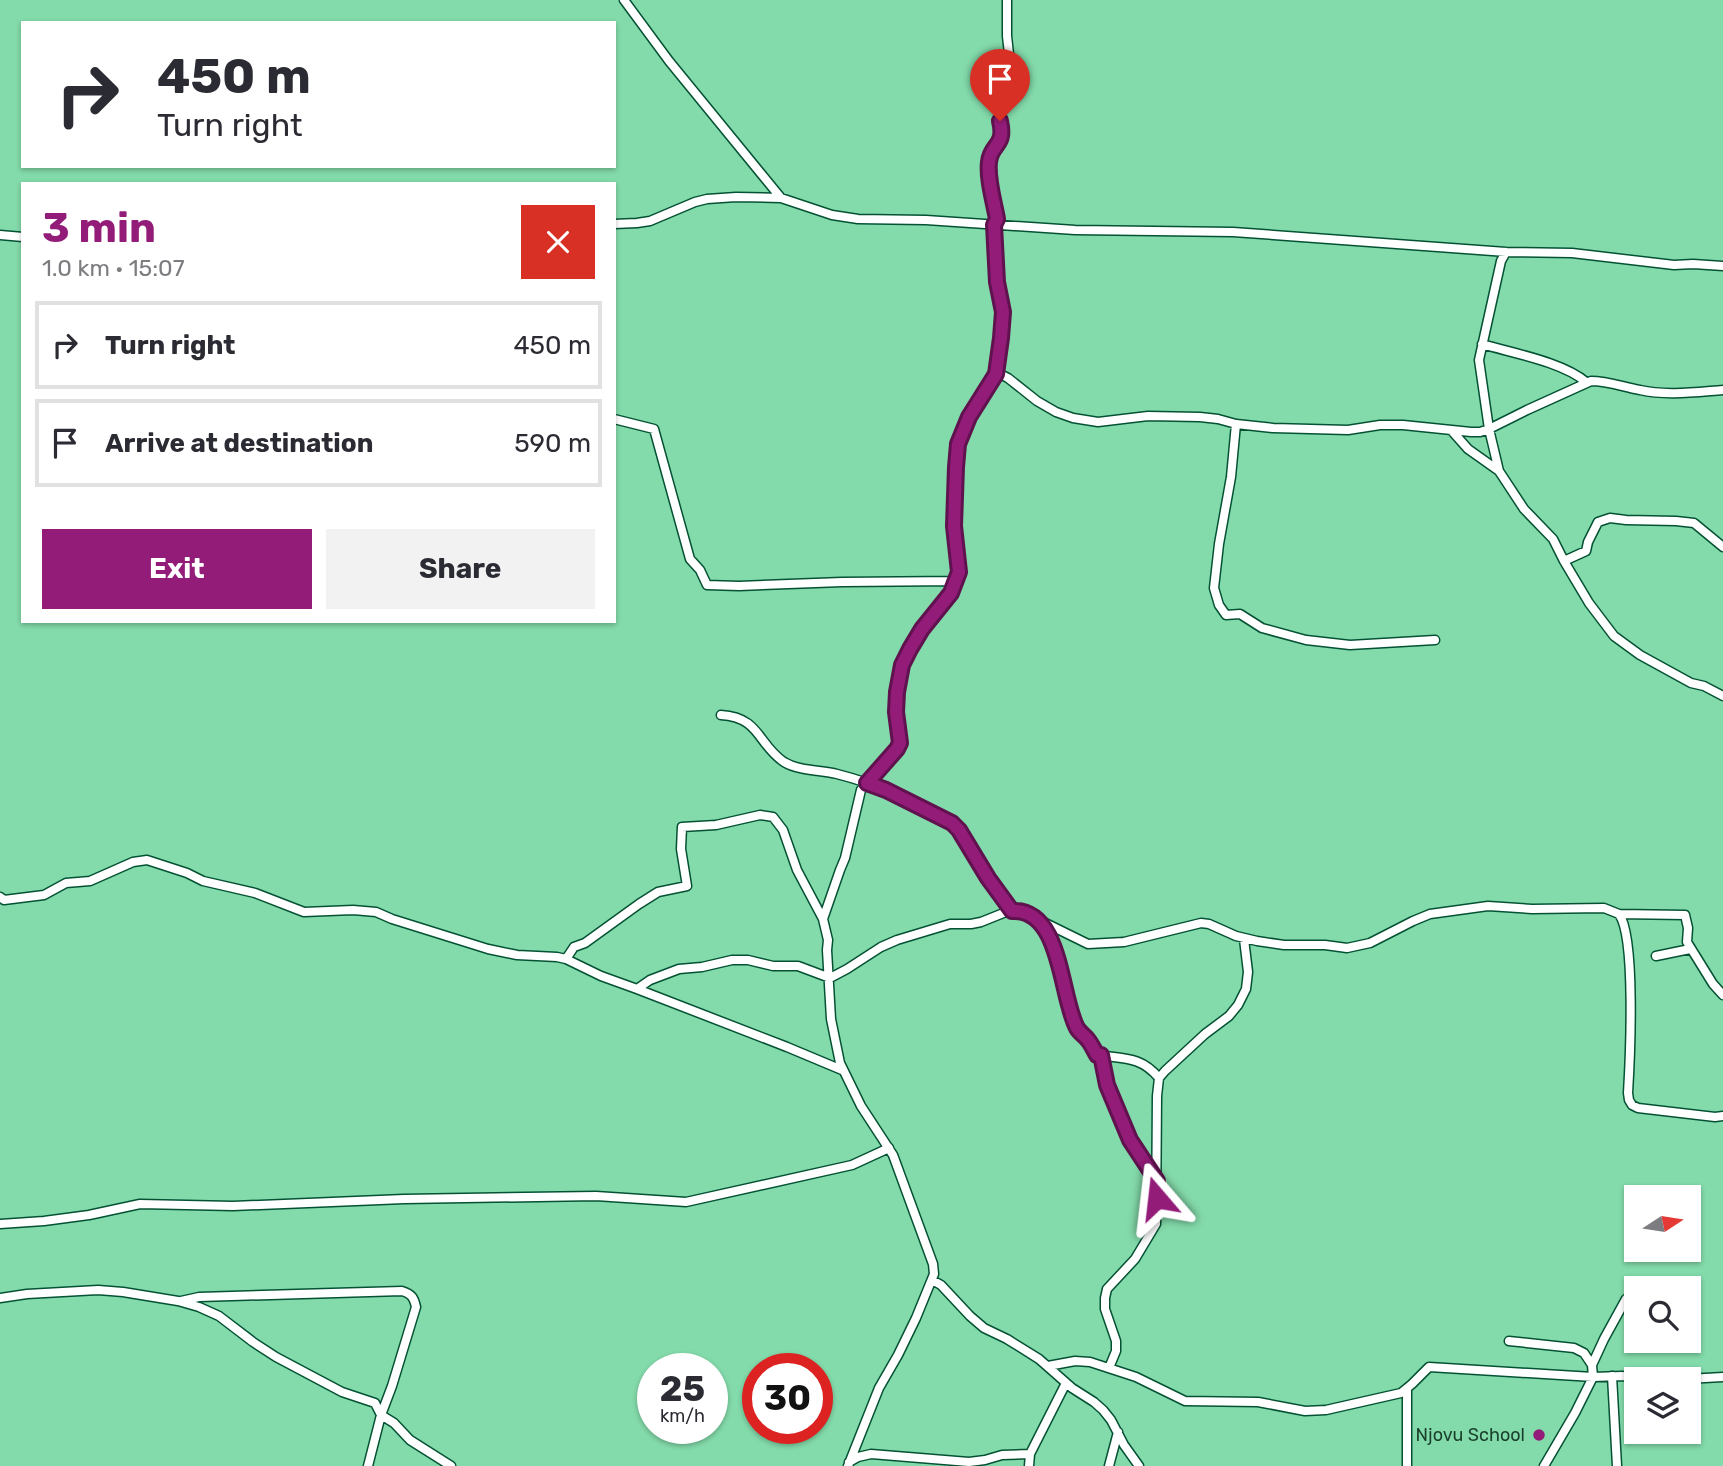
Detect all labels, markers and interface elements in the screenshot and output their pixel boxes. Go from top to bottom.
text: 450 m [157,47,311,105]
icon: right [42,49,133,140]
pin [970,49,1030,121]
icon: arrive [981,60,1019,98]
text: Turn right [157,106,302,144]
text: 3 min [42,203,156,253]
button: close [521,205,595,279]
text: 1.0 km · 15:07 [42,254,185,282]
icon: right [46,326,84,364]
text: Turn right [105,330,235,361]
text: 450 m [513,330,591,361]
icon: arrive [46,424,84,462]
text: Arrive at destination [105,428,373,459]
text: 590 m [514,428,591,459]
button: Exit [42,529,312,609]
button: Share [326,529,595,609]
position arrow [1120,1161,1194,1235]
north arrow [1624,1185,1701,1262]
map controls [1624,1185,1701,1444]
button: search [1624,1276,1701,1353]
speed limit sign: 30 [742,1353,833,1444]
button: layers [1624,1367,1701,1444]
text: 25 [660,1368,705,1410]
text: km/h [660,1405,705,1427]
place label: Njovu School [1415,1424,1525,1446]
marker: Njovu School [1531,1427,1547,1443]

